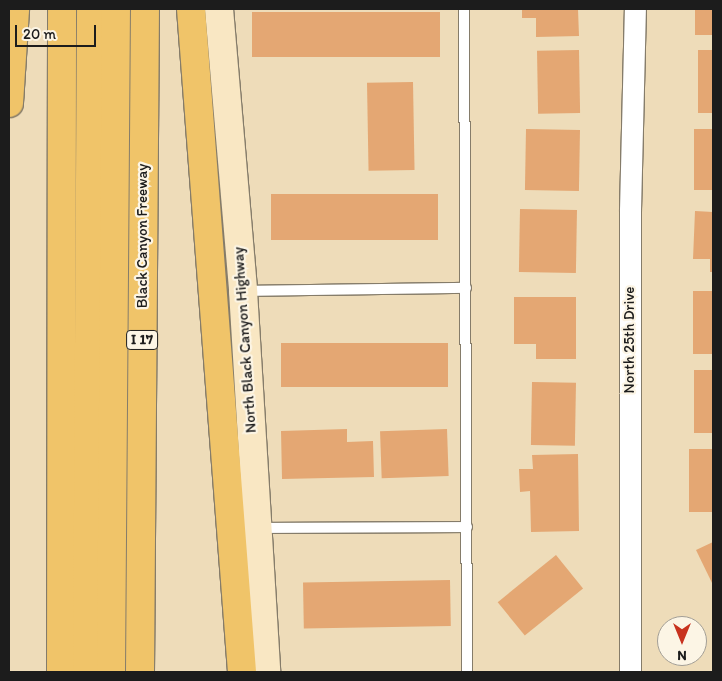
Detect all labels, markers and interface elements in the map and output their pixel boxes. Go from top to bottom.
scale bar [18,15,99,47]
text: 20 m [23,25,56,43]
street label: Black Canyon Freeway [134,163,152,309]
street label: North Black Canyon Highway [229,246,261,434]
street label: North 25th Drive [621,287,639,393]
road number: I 17 [126,328,158,352]
north arrow [657,616,707,666]
text: N [677,647,687,664]

